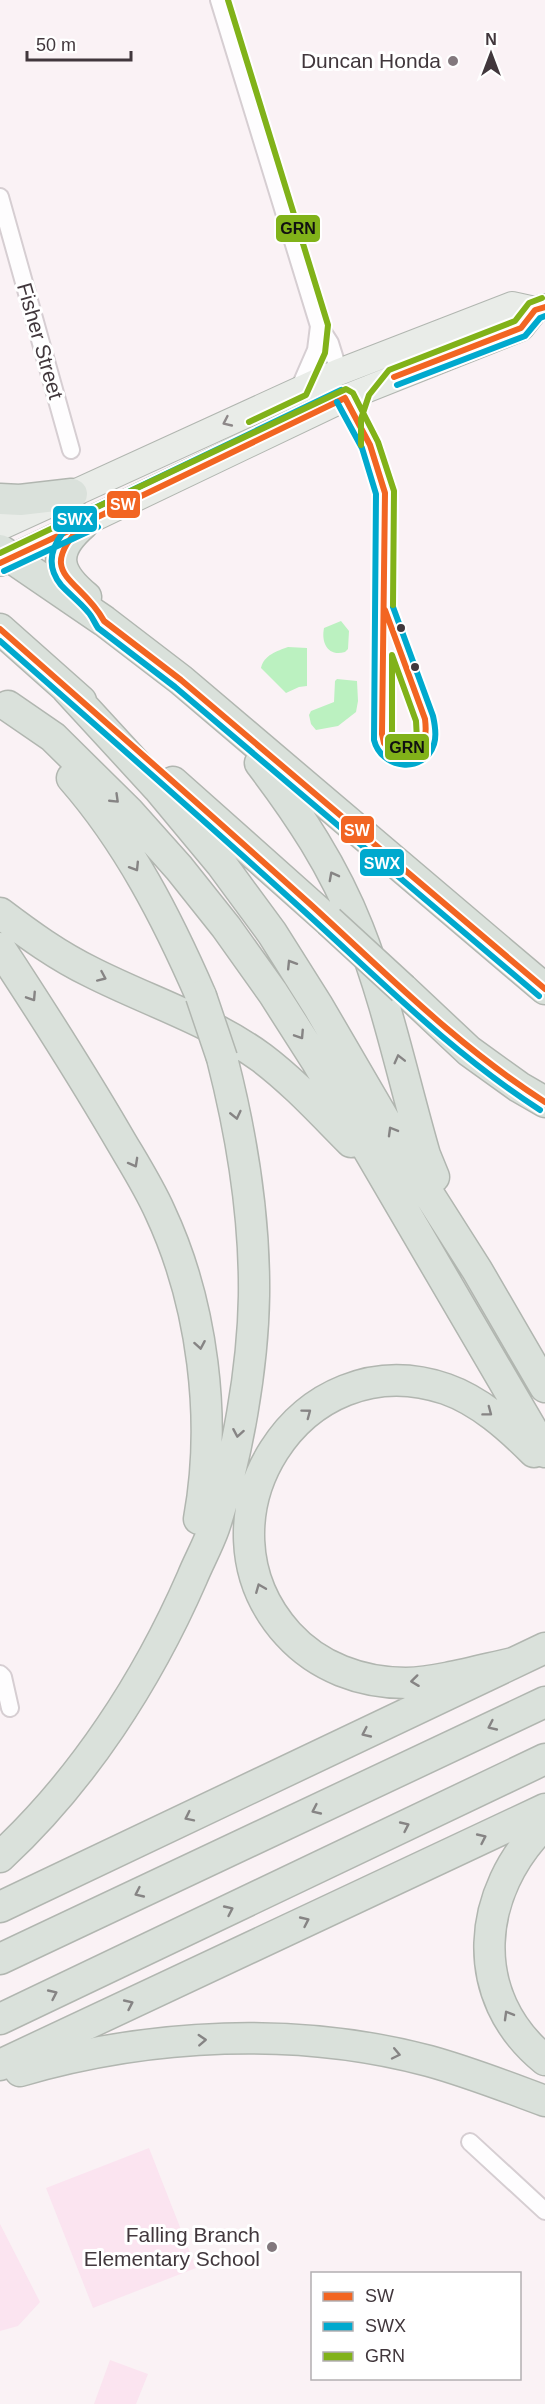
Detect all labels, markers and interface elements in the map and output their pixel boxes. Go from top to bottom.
scale bar [27,24,130,62]
north arrow [461,24,521,84]
text: N [485,31,497,48]
text: 50 m [36,35,76,55]
place label: Duncan Honda [301,49,441,72]
marker: Duncan Honda [446,54,460,68]
line badge: GRN [275,214,321,243]
text: GRN [280,220,316,237]
street label: Fisher Street [13,280,68,402]
one-way arrow [222,415,233,427]
line badge: SW [106,490,141,519]
text: SW [110,496,137,513]
line badge: SWX [52,505,98,533]
text: SWX [57,511,94,528]
unlabelled marker [395,622,407,634]
unlabelled marker [409,661,421,673]
line badge: GRN [384,733,430,761]
text: GRN [389,739,425,756]
one-way arrow [109,792,119,803]
line badge: SW [340,815,375,844]
text: SW [344,822,371,839]
line badge: SWX [359,848,405,877]
text: SWX [364,855,401,872]
one-way arrow [128,861,140,871]
one-way arrow [329,871,341,882]
one-way arrow [287,960,299,970]
one-way arrow [96,970,107,982]
one-way arrow [24,991,36,1001]
one-way arrow [292,1029,304,1039]
one-way arrow [393,1054,406,1064]
one-way arrow [229,1109,242,1119]
one-way arrow [387,1127,399,1137]
one-way arrow [127,1157,138,1167]
one-way arrow [193,1340,206,1350]
one-way arrow [481,1404,492,1415]
one-way arrow [300,1409,311,1420]
one-way arrow [232,1429,244,1438]
one-way arrow [255,1583,267,1594]
one-way arrow [410,1675,419,1687]
one-way arrow [488,1719,499,1731]
one-way arrow [361,1726,372,1738]
one-way arrow [311,1802,322,1814]
one-way arrow [185,1809,196,1821]
one-way arrow [398,1822,409,1834]
one-way arrow [475,1834,486,1846]
one-way arrow [135,1885,146,1897]
one-way arrow [222,1905,233,1917]
one-way arrow [299,1916,310,1928]
one-way arrow [46,1989,57,2001]
one-way arrow [122,1999,133,2011]
one-way arrow [504,2011,516,2021]
one-way arrow [197,2034,206,2047]
one-way arrow [390,2047,400,2060]
place label: Falling Branch Elementary School [84,2223,260,2270]
marker: Falling Branch Elementary School [265,2240,279,2254]
legend [311,2272,521,2380]
text: SW [365,2286,394,2306]
text: SWX [365,2316,406,2336]
text: GRN [365,2346,405,2366]

